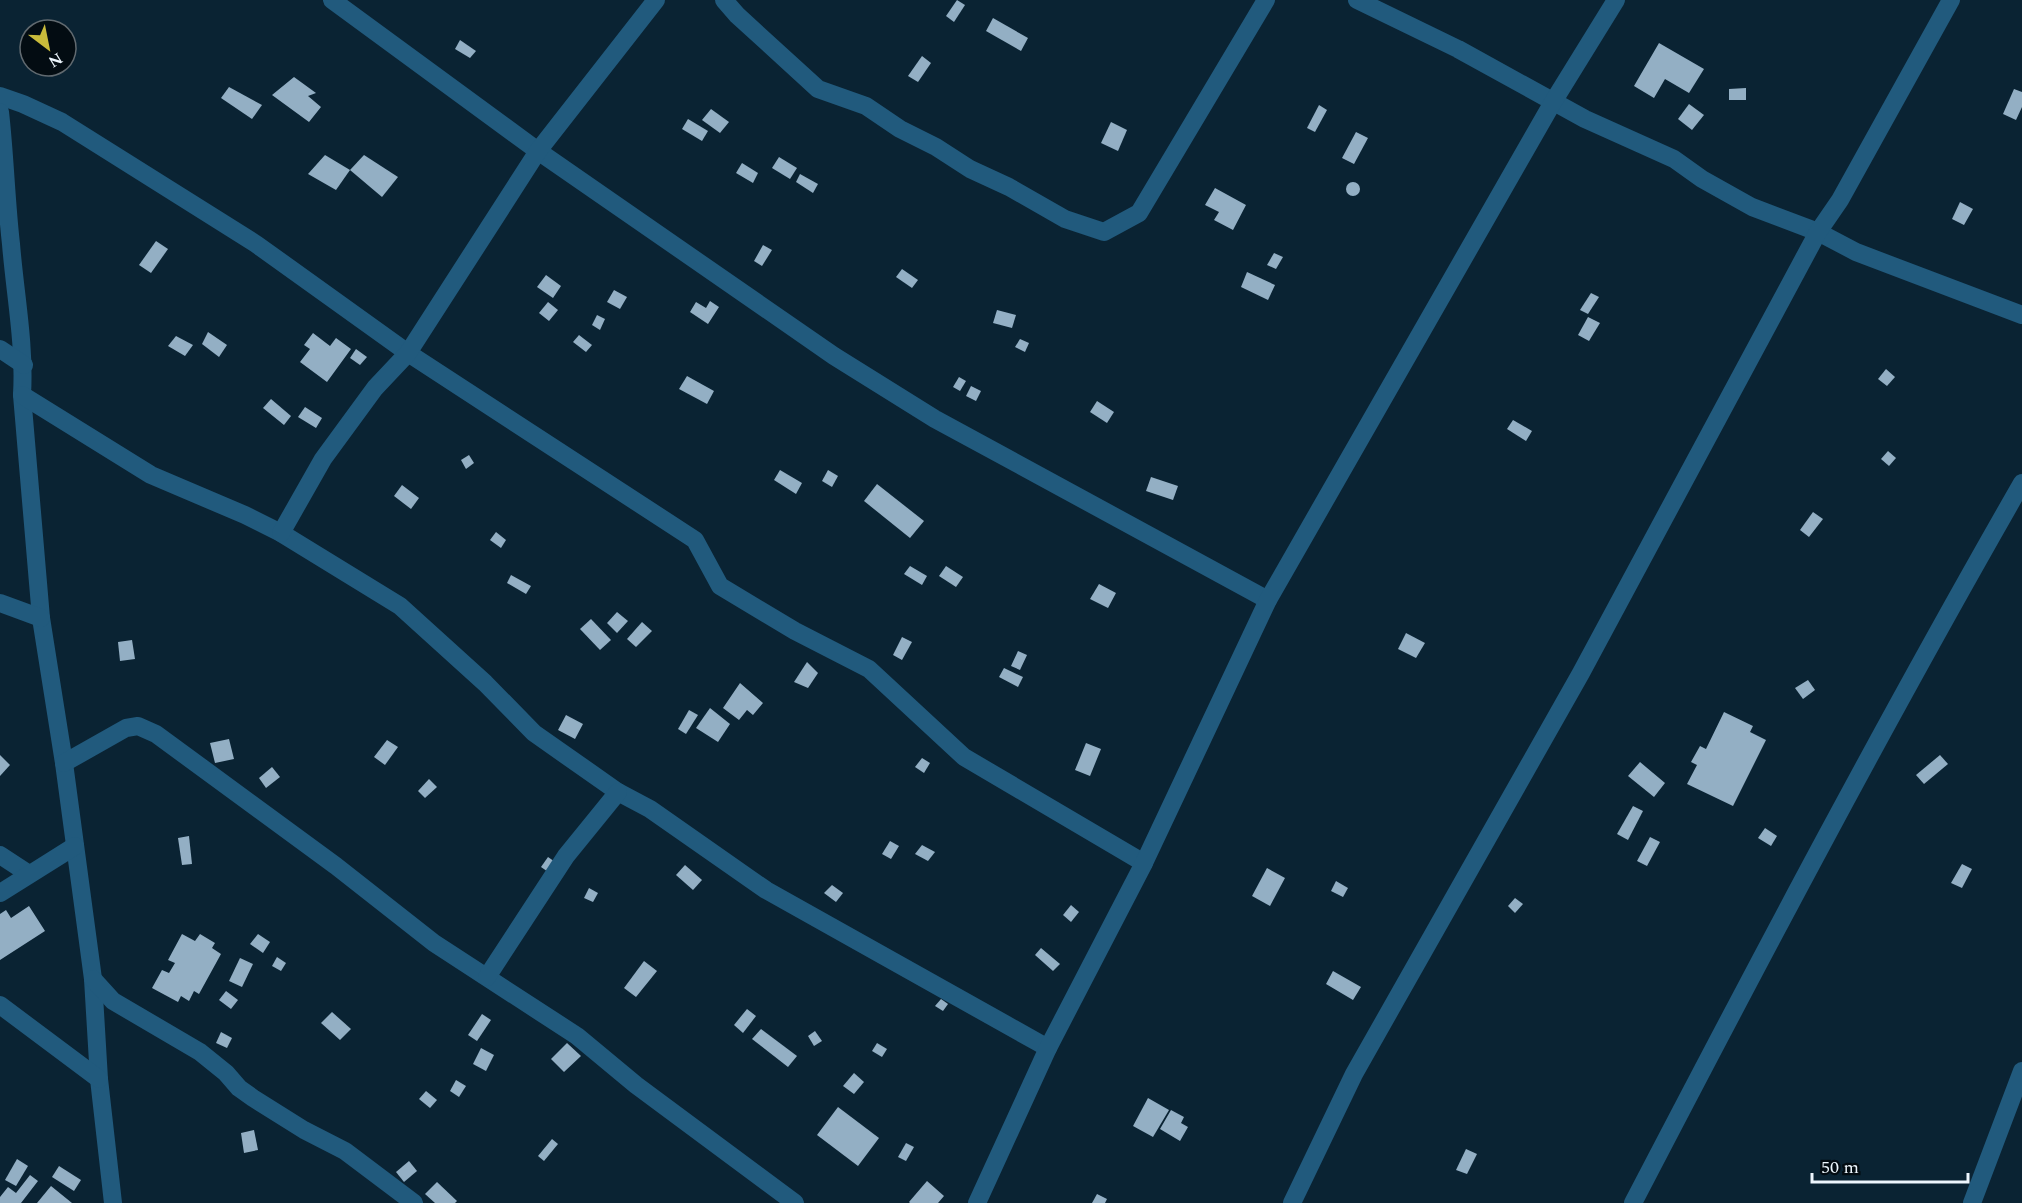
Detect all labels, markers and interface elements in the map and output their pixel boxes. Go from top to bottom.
north arrow [18,18,78,78]
text: N [44,46,67,74]
scale bar [1812,1146,1968,1184]
text: 50 m [1821,1154,1859,1181]

